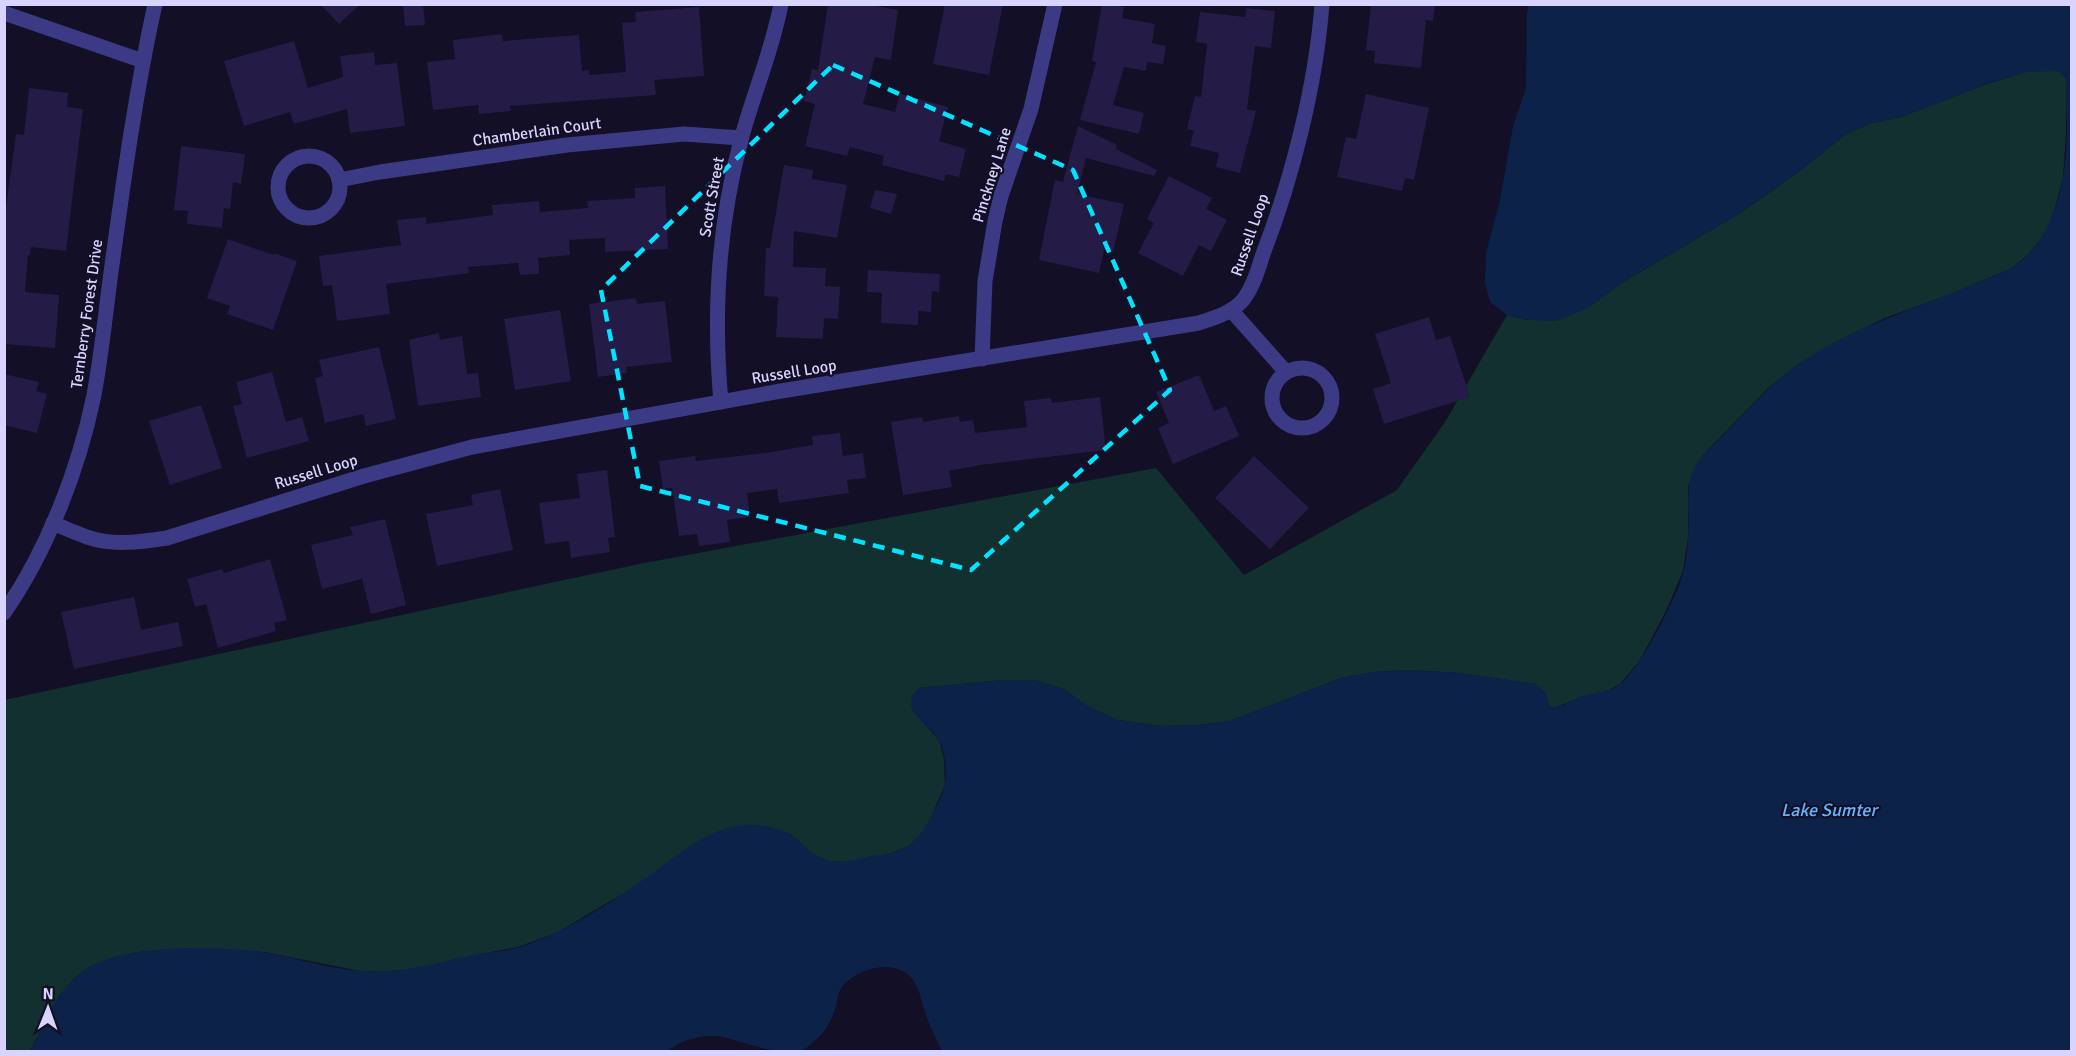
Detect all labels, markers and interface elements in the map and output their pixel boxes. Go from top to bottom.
street label: Chamberlain Court [472,113,603,151]
street label: Pinckney Lane [968,125,1016,225]
street label: Scott Street [695,155,729,239]
street label: Russell Loop [1227,191,1273,279]
street label: Ternberry Forest Drive [67,238,107,390]
street label: Russell Loop [750,355,838,389]
street label: Russell Loop [272,450,360,494]
water label: Lake Sumter [1781,799,1879,821]
north arrow [18,978,78,1038]
text: N [43,984,54,1004]

